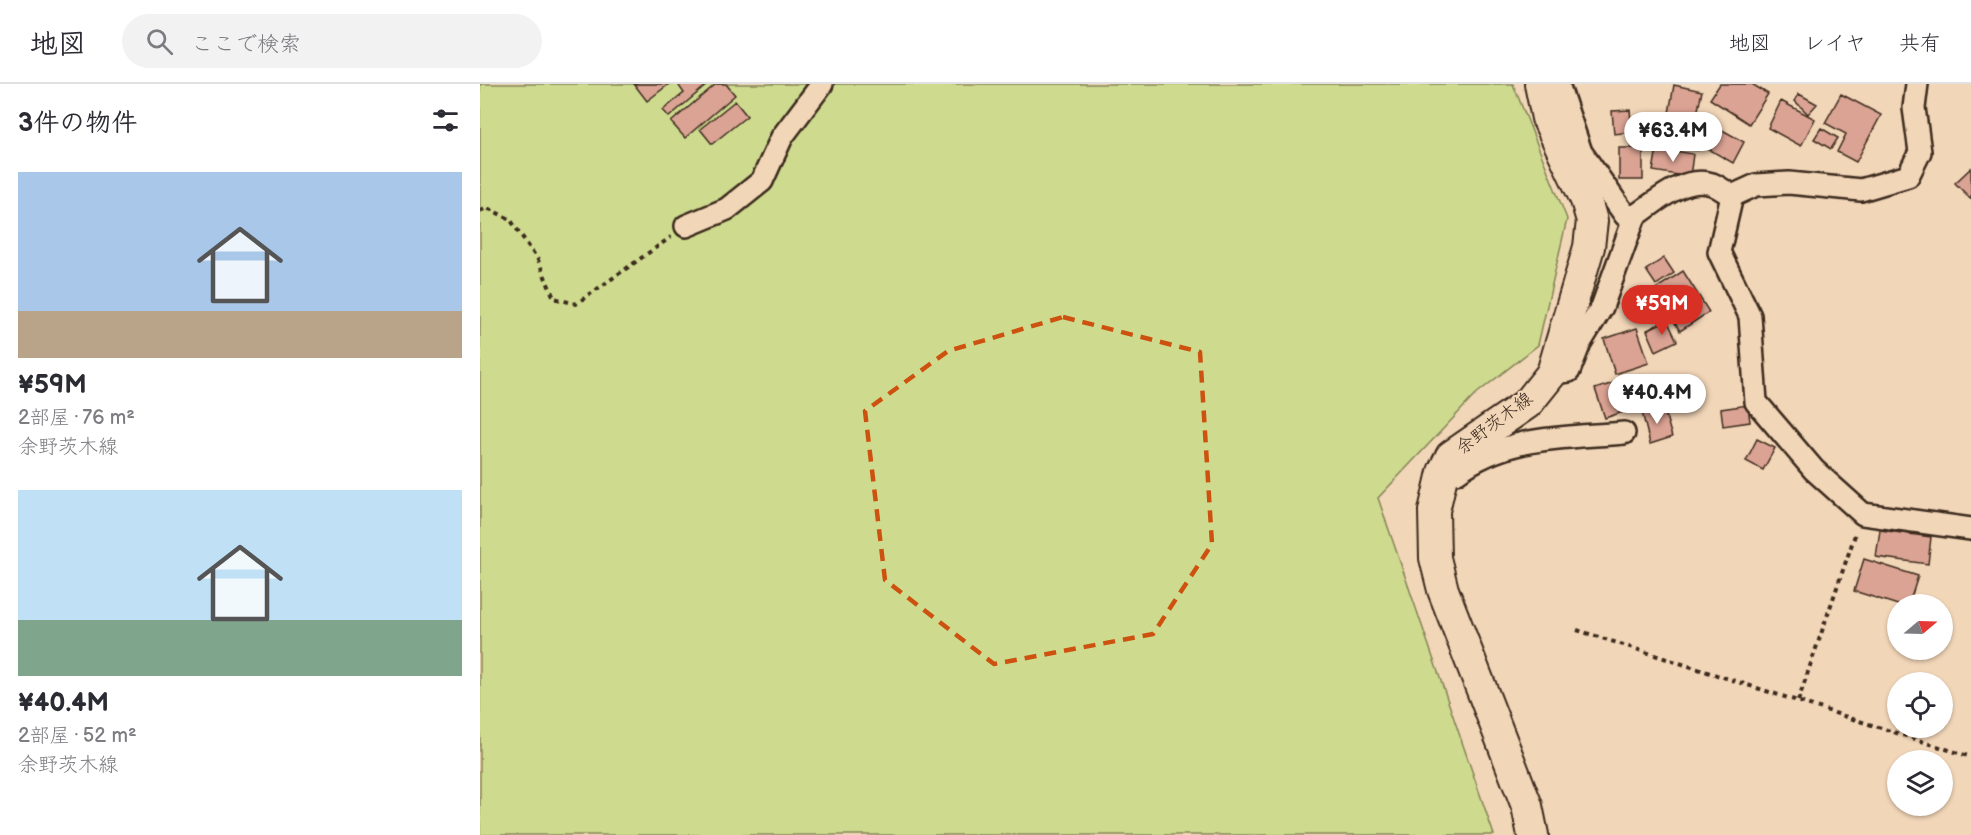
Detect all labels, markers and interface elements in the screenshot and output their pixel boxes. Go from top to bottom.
search box [122,14,542,68]
icon: search [143,25,176,58]
text: 地図 [30,28,86,61]
text: ここで検索 [191,31,301,58]
text: 地図 [1729,31,1771,56]
text: レイヤ [1804,31,1866,56]
text: 共有 [1899,31,1941,56]
icon: filters [429,104,462,137]
text: 3件の物件 [18,108,137,139]
pin: ¥63.4M [1624,112,1722,163]
text: ¥63.4M [1638,119,1708,143]
icon: home [186,211,294,319]
pin: ¥59M [1626,285,1698,336]
text: ¥59M [1636,292,1688,316]
text: ¥59M [18,370,87,401]
pin: ¥40.4M [1608,374,1706,425]
text: ¥40.4M [1622,381,1692,405]
street label: 余野茨木線 [1452,388,1537,459]
text: 2部屋 · 76 m² [18,406,135,430]
text: 余野茨木線 [18,435,118,459]
icon: home [186,529,294,637]
north arrow [1887,594,1953,660]
map controls [1887,594,1953,816]
button: locate [1887,672,1953,738]
text: ¥40.4M [18,688,109,719]
text: 2部屋 · 52 m² [18,724,137,748]
button: layers [1887,750,1953,816]
text: 余野茨木線 [18,753,118,777]

